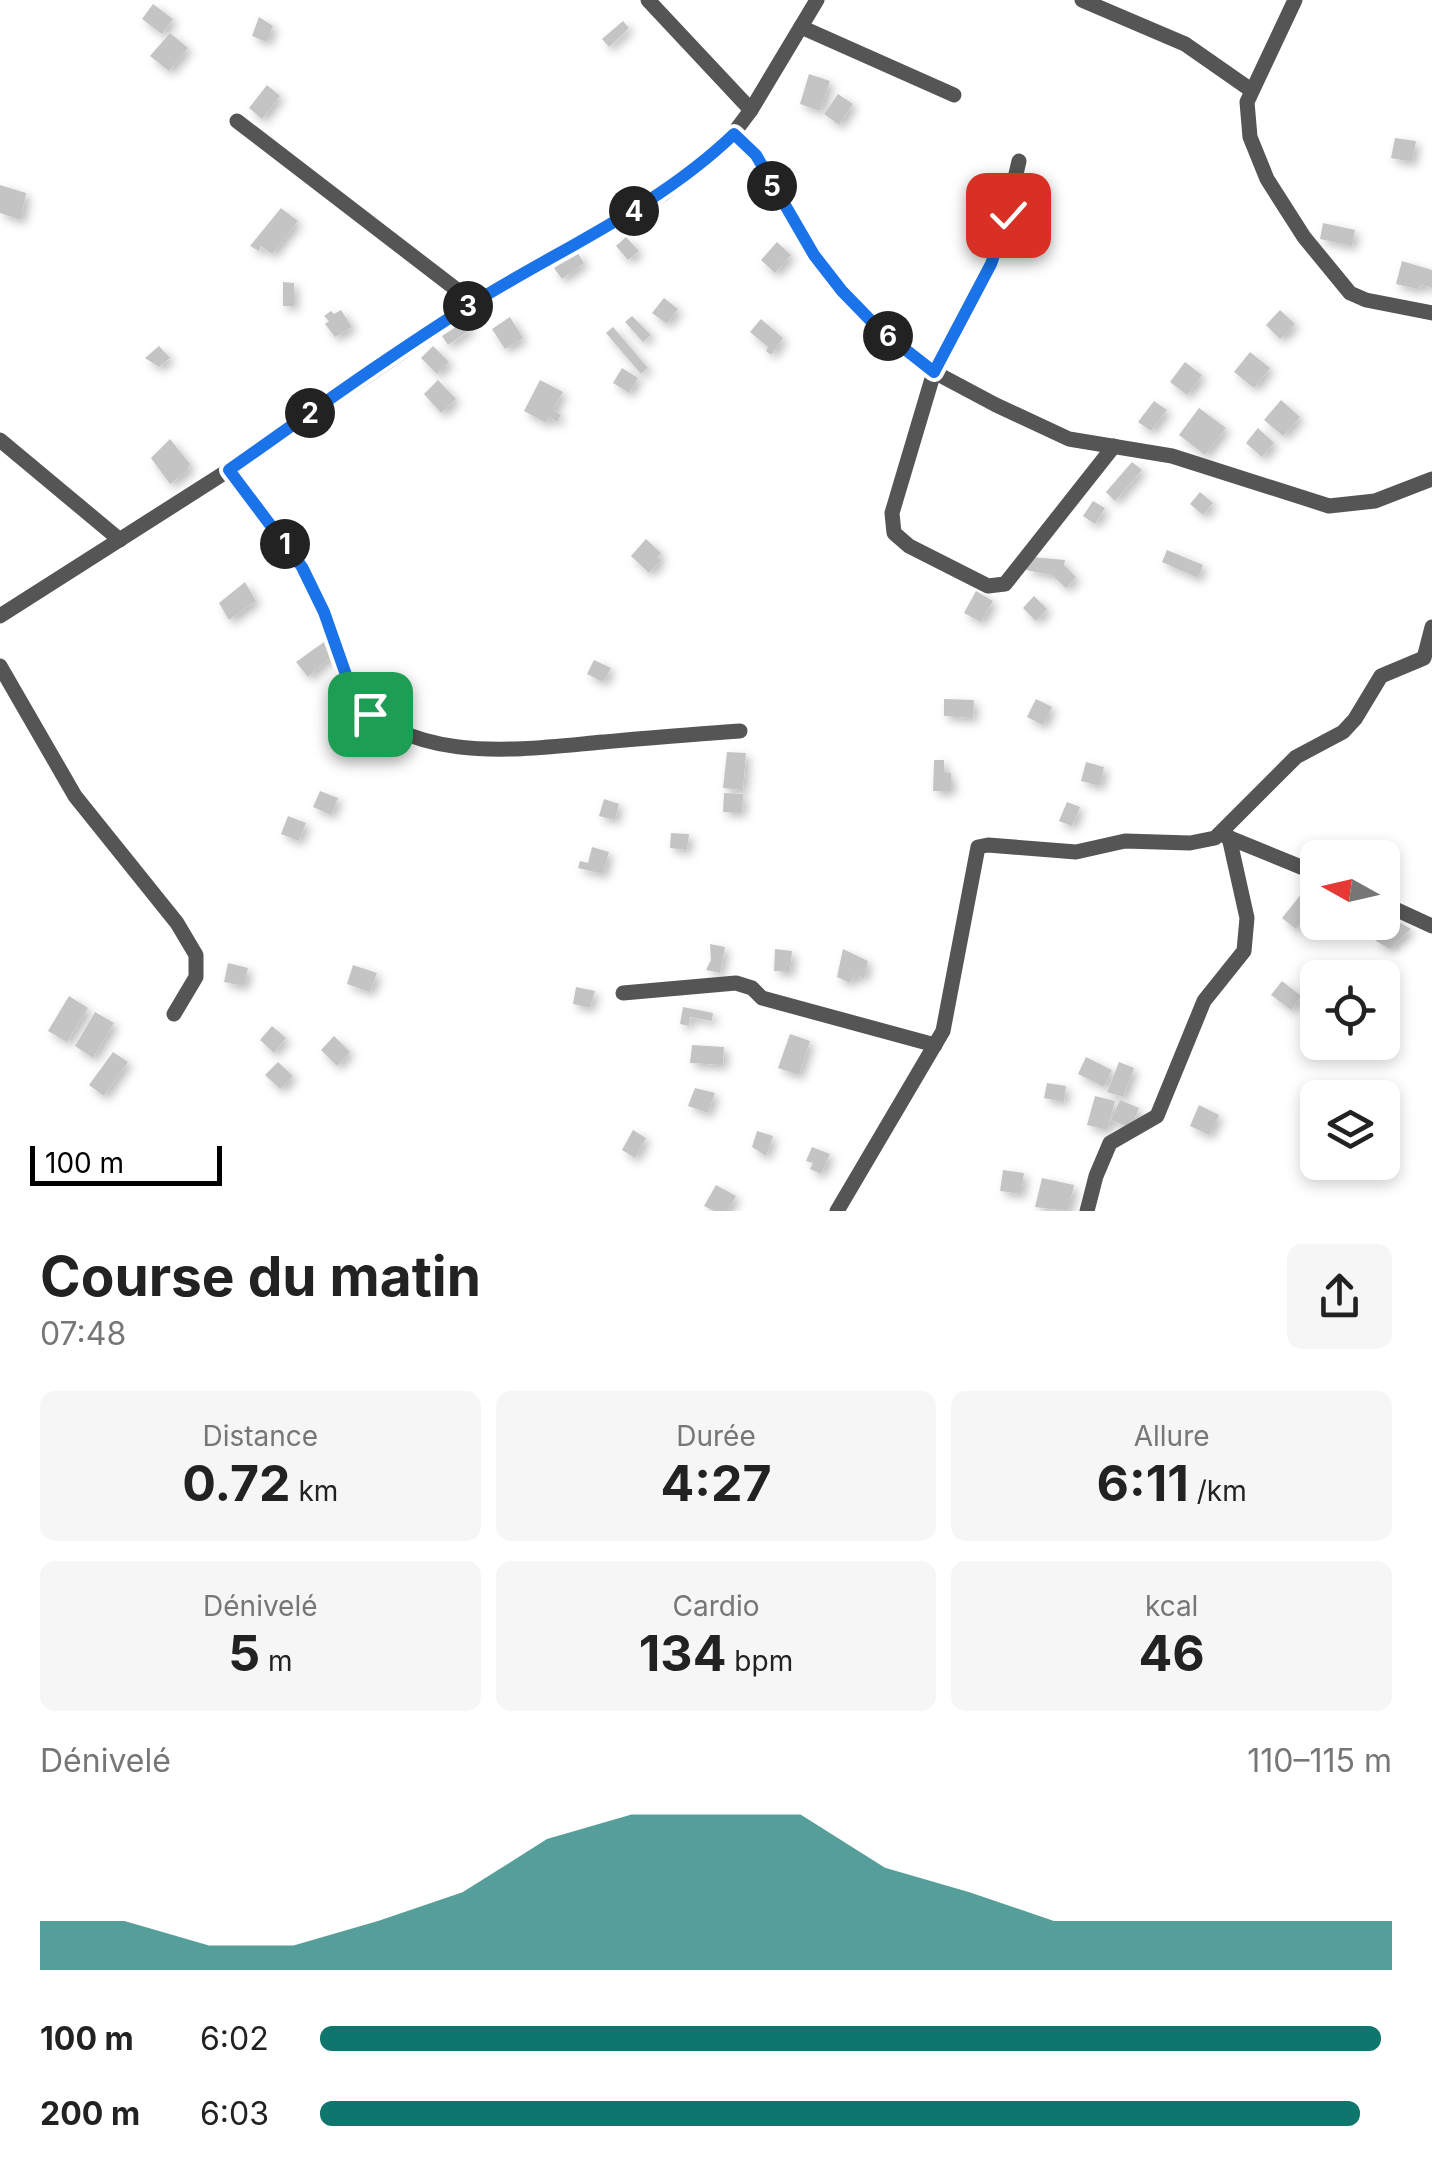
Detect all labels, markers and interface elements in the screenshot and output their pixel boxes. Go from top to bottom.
pin: 5 [747,161,797,211]
text: 5 [763,169,781,203]
pin [966,173,1051,258]
pin: 4 [609,186,659,236]
icon: check [981,188,1036,243]
text: 4 [625,194,643,228]
pin: 3 [443,281,493,331]
text: 3 [459,289,477,323]
pin: 6 [863,311,913,361]
text: 6 [879,319,897,353]
pin: 2 [285,388,335,438]
text: 2 [301,396,319,430]
pin: 1 [260,519,310,569]
text: 1 [279,527,291,561]
pin [328,672,413,757]
icon: arrive [343,687,398,742]
north arrow [1300,840,1400,940]
map controls [1300,840,1400,1180]
button: locate [1300,960,1400,1060]
button: layers [1300,1080,1400,1180]
scale bar [30,1141,222,1186]
text: 100 m [45,1146,124,1180]
text: Course du matin [40,1243,481,1309]
button: share [1287,1244,1392,1349]
text: 07:48 [40,1314,126,1353]
text: Distance [203,1419,318,1453]
text: Durée [676,1419,756,1453]
text: Allure [1134,1419,1210,1453]
text: 0.72 [182,1453,291,1513]
text: 4:27 [660,1453,772,1513]
text: 6:11 [1097,1453,1189,1513]
text: km [291,1474,338,1508]
text: /km [1189,1474,1247,1508]
text: Dénivelé [203,1589,318,1623]
text: Cardio [673,1589,759,1623]
text: kcal [1145,1589,1198,1623]
text: 5 [228,1623,260,1683]
text: 134 [639,1623,726,1683]
text: 46 [1139,1623,1205,1683]
text: m [260,1644,293,1678]
text: bpm [726,1644,793,1678]
text: Dénivelé [40,1741,171,1780]
text: 110–115 m [1247,1741,1392,1780]
text: 100 m [40,2019,134,2058]
text: 6:02 [200,2019,269,2058]
text: 200 m [40,2094,140,2133]
text: 6:03 [200,2094,269,2133]

